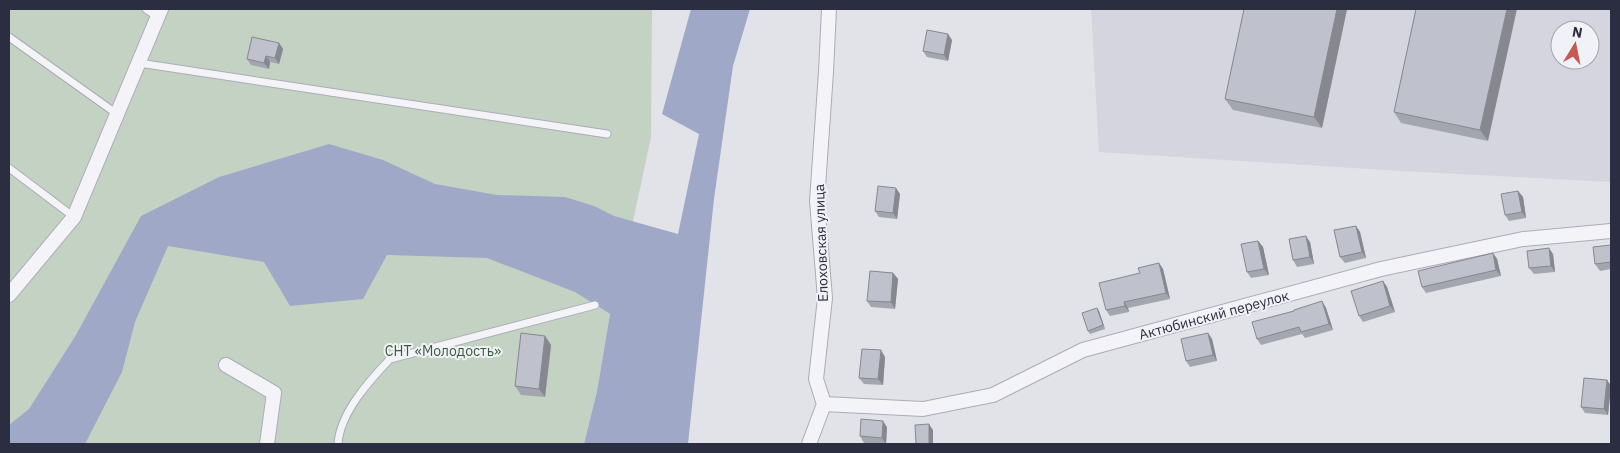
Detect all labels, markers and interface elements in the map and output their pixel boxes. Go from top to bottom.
north arrow [1550,20,1600,70]
text: N [1571,22,1584,42]
street label: Елоховская улица [810,183,832,302]
street label: Актюбинский переулок [1137,286,1291,344]
park label: СНТ «Молодость» [385,342,501,360]

